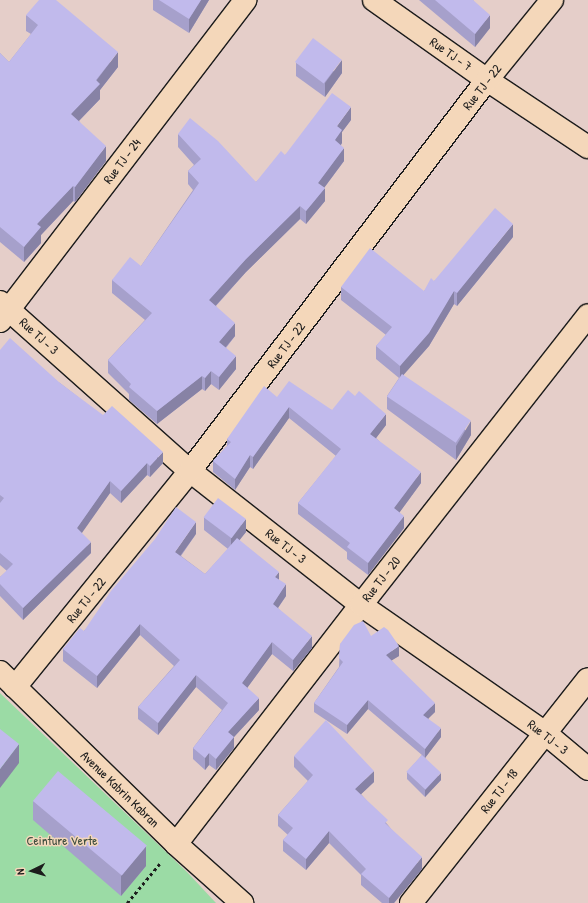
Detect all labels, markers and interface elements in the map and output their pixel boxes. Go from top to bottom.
street label: Rue TJ - 7 [427,34,475,74]
street label: Rue TJ - 22 [459,61,505,113]
street label: Rue TJ - 24 [100,135,144,187]
street label: Rue TJ - 3 [16,314,62,358]
street label: Rue TJ - 22 [264,319,308,371]
street label: Rue TJ - 3 [263,525,309,567]
street label: Rue TJ - 20 [358,553,404,605]
street label: Rue TJ - 22 [63,574,109,626]
street label: Rue TJ - 3 [525,716,571,758]
street label: Avenue Kabrin Kabran [77,748,163,830]
street label: Rue TJ - 18 [477,766,521,816]
park label: Ceinture Verte [26,832,98,848]
north arrow [12,851,52,891]
text: N [13,869,27,876]

